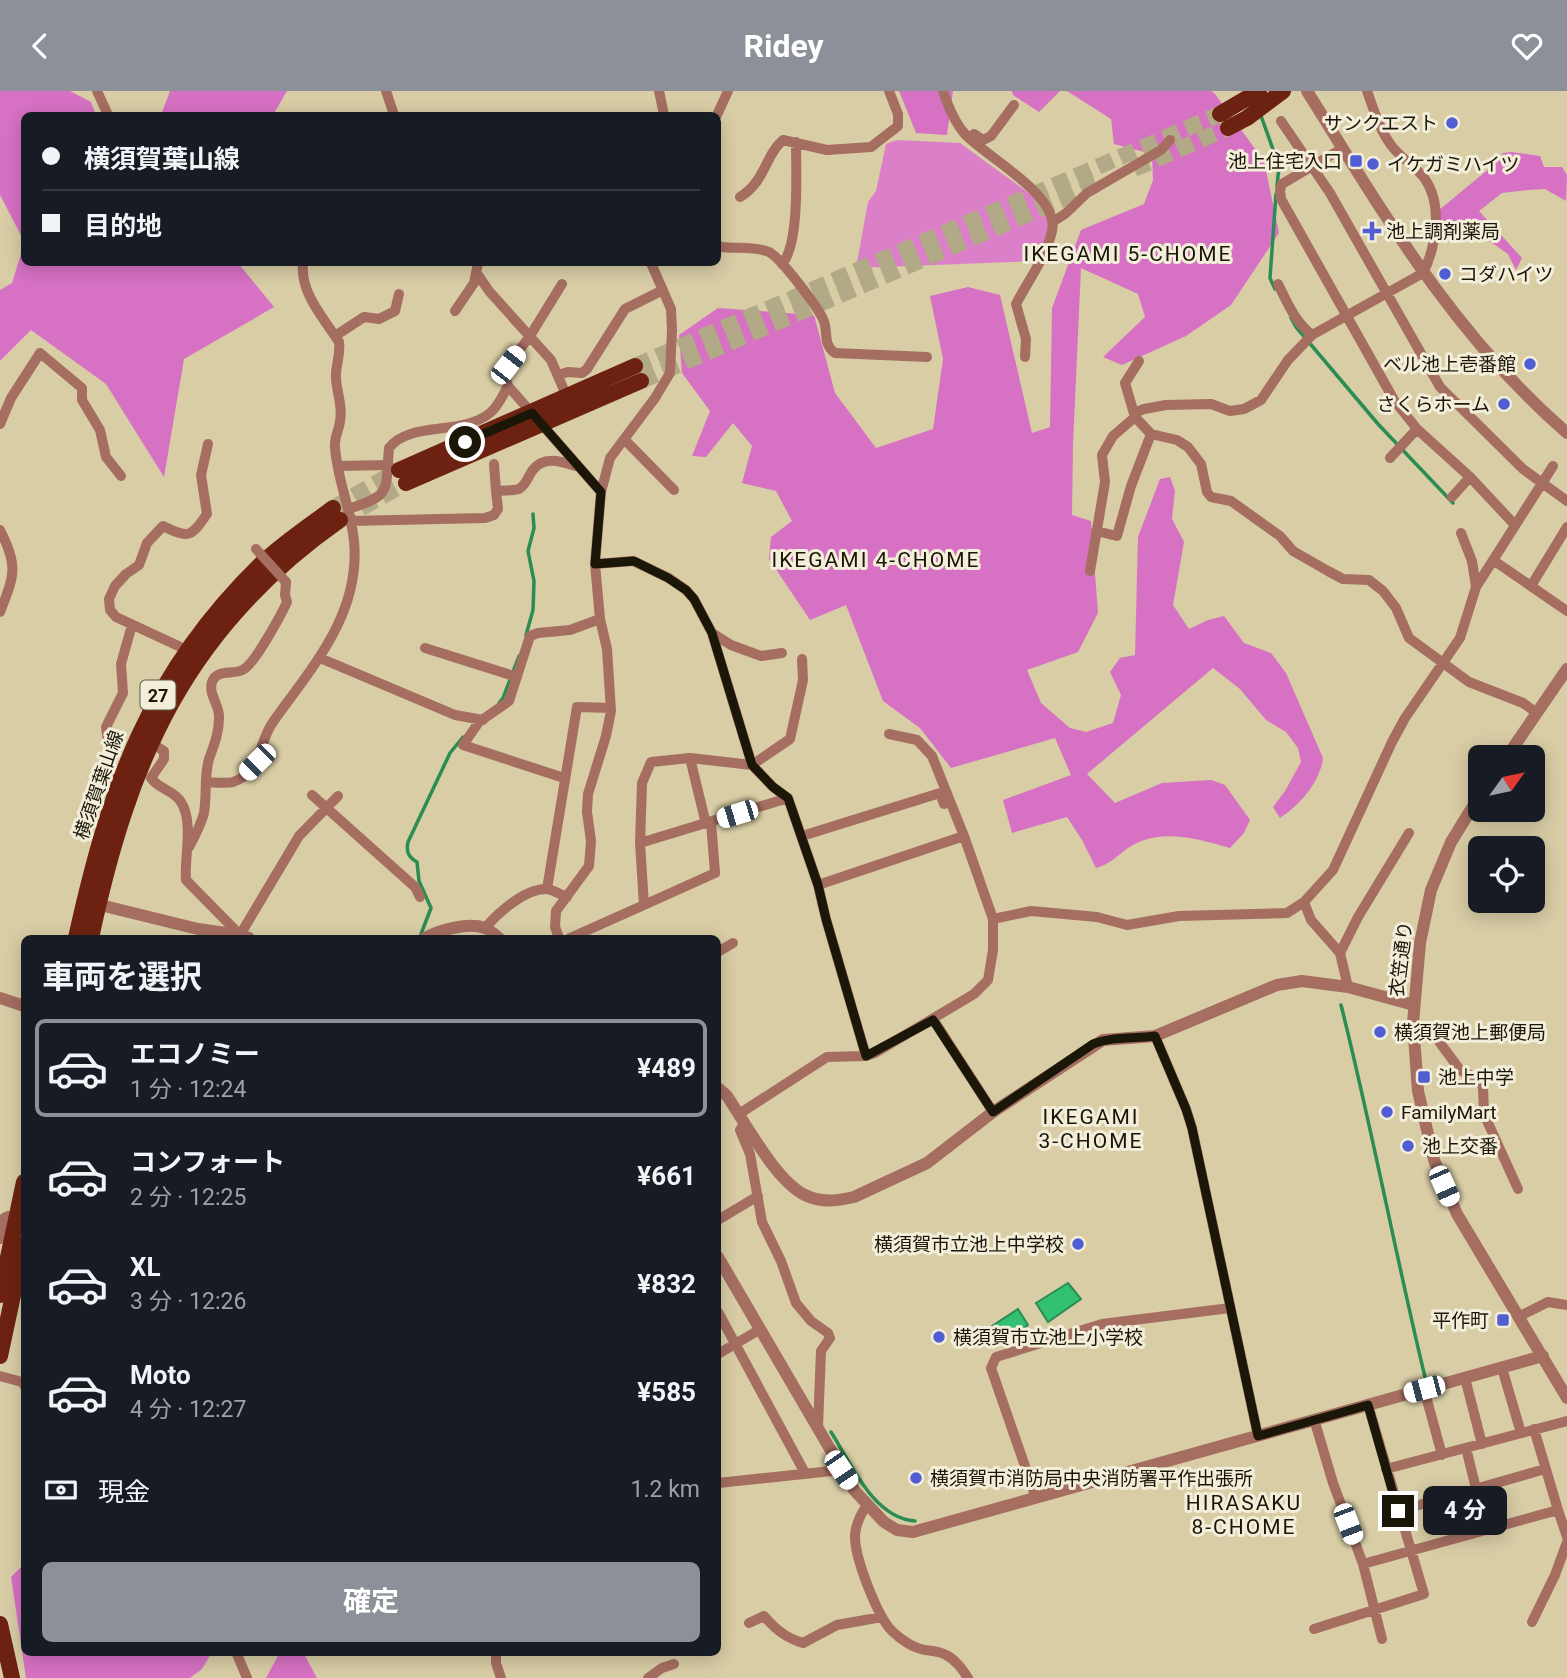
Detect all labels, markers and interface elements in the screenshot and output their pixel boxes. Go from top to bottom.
icon: back [21,27,59,65]
text: Ridey [743,27,824,65]
icon: heart [1508,27,1546,65]
place label: サンクエスト [1324,112,1438,135]
marker: サンクエスト [1444,115,1460,131]
text: 横須賀葉山線 [84,144,240,174]
place label: 池上住宅入口 [1228,150,1342,173]
marker: 池上住宅入口 [1348,153,1364,169]
place label: イケガミハイツ [1387,153,1520,176]
marker: イケガミハイツ [1365,156,1381,172]
text: 目的地 [84,211,162,241]
place label: 池上調剤薬局 [1386,220,1500,243]
marker: 池上調剤薬局 [1364,223,1380,239]
district label: IKEGAMI 5-CHOME [1023,242,1233,266]
place label: コダハイツ [1459,263,1554,286]
marker: コダハイツ [1437,266,1453,282]
car [487,342,530,388]
place label: ベル池上壱番館 [1383,353,1516,376]
marker: ベル池上壱番館 [1522,356,1538,372]
place label: さくらホーム [1377,393,1490,416]
marker: さくらホーム [1496,396,1512,412]
route start [449,426,481,458]
district label: IKEGAMI 4-CHOME [771,548,981,572]
road number: 27 [140,681,176,709]
street label: 横須賀葉山線 [70,727,128,843]
car [235,740,280,784]
north arrow [1468,745,1545,823]
map controls [1468,745,1545,913]
car [714,798,761,830]
button: locate [1468,836,1545,913]
street label: 衣笠通り [1385,920,1417,998]
text: 車両を選択 [42,958,202,996]
place label: 横須賀池上郵便局 [1394,1021,1546,1044]
marker: 横須賀池上郵便局 [1372,1024,1388,1040]
icon: car [46,1037,109,1100]
text: エコノミー [130,1039,260,1069]
text: ¥489 [637,1053,696,1083]
place label: 池上中学 [1438,1066,1514,1089]
marker: 池上中学 [1416,1069,1432,1085]
text: 1 分 · 12:24 [130,1076,246,1103]
place label: FamilyMart [1401,1101,1496,1124]
marker: FamilyMart [1379,1104,1395,1120]
district label: IKEGAMI 3-CHOME [1039,1105,1143,1153]
place label: 池上交番 [1422,1135,1498,1158]
marker: 池上交番 [1400,1138,1416,1154]
icon: car [46,1145,109,1208]
text: コンフォート [130,1147,285,1177]
text: ¥661 [637,1161,696,1191]
car [1426,1163,1463,1209]
text: 2 分 · 12:25 [130,1184,246,1211]
place label: 横須賀市立池上中学校 [874,1233,1064,1256]
marker: 横須賀市立池上中学校 [1070,1236,1086,1252]
text: XL [130,1252,161,1282]
icon: car [46,1253,109,1316]
text: ¥832 [637,1269,696,1299]
text: 3 分 · 12:26 [130,1288,246,1315]
place label: 平作町 [1432,1309,1489,1332]
marker: 平作町 [1495,1312,1511,1328]
place label: 横須賀市立池上小学校 [953,1326,1143,1349]
marker: 横須賀市立池上小学校 [931,1329,947,1345]
text: Moto [130,1360,191,1390]
icon: car [46,1361,109,1424]
car [1401,1373,1448,1405]
text: ¥585 [637,1377,696,1407]
text: 4 分 · 12:27 [130,1396,246,1423]
car [821,1447,862,1493]
place label: 横須賀市消防局中央消防署平作出張所 [930,1467,1253,1490]
marker: 横須賀市消防局中央消防署平作出張所 [908,1470,924,1486]
icon: cash [42,1471,80,1509]
text: 1.2 km [631,1476,700,1503]
text: 現金 [98,1477,150,1507]
callout: 4 分 [1422,1487,1506,1535]
district label: HIRASAKU 8-CHOME [1186,1491,1302,1539]
route end [1382,1495,1414,1527]
text: 4 分 [1444,1497,1486,1524]
car [1331,1501,1366,1547]
button: 確定 [42,1562,700,1642]

